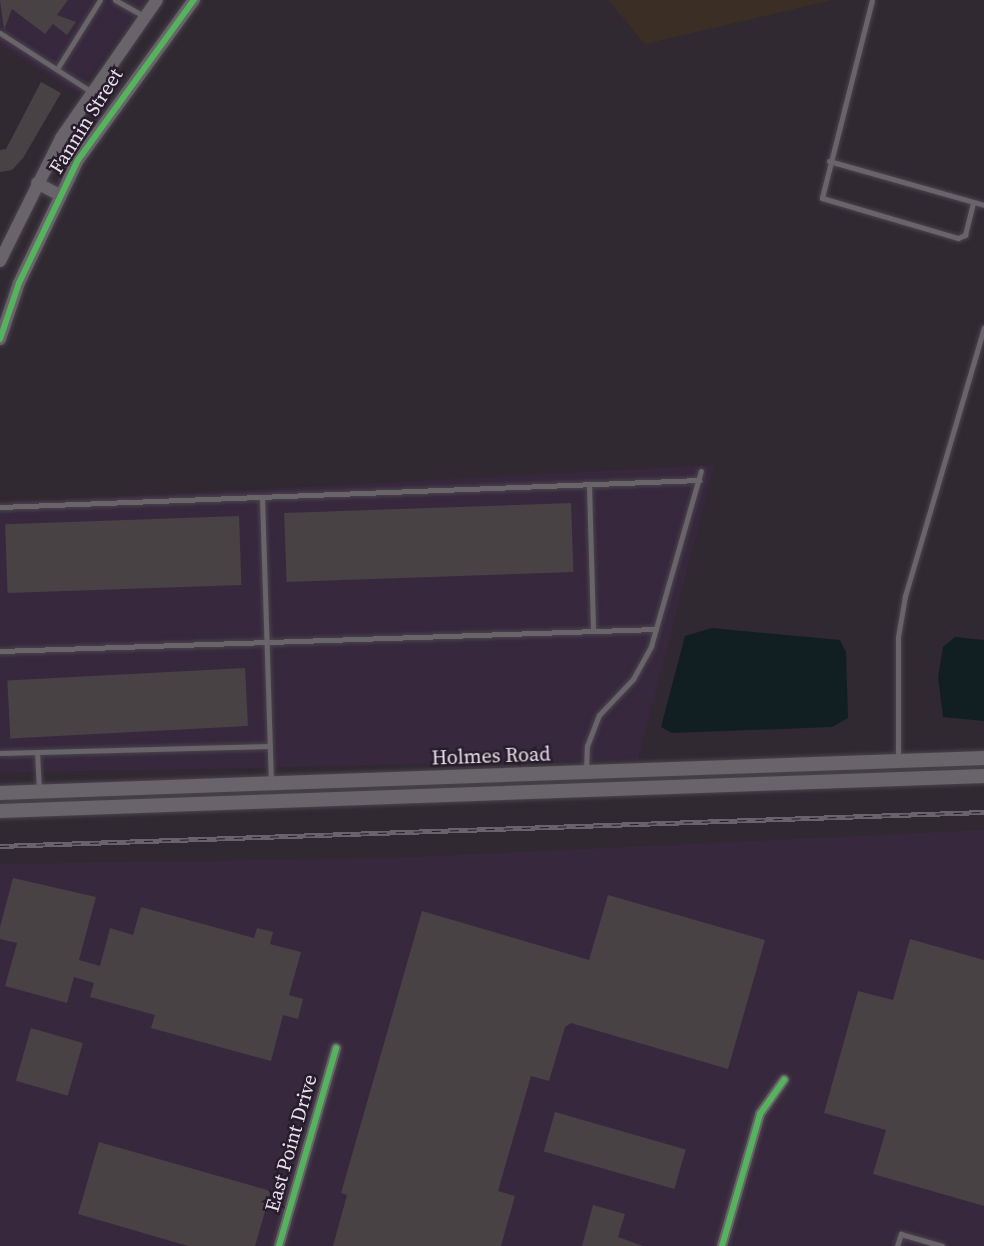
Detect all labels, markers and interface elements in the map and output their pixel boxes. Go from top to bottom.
street label: Fannin Street [44,64,128,178]
street label: Holmes Road [431,742,551,770]
street label: East Point Drive [260,1072,322,1214]

